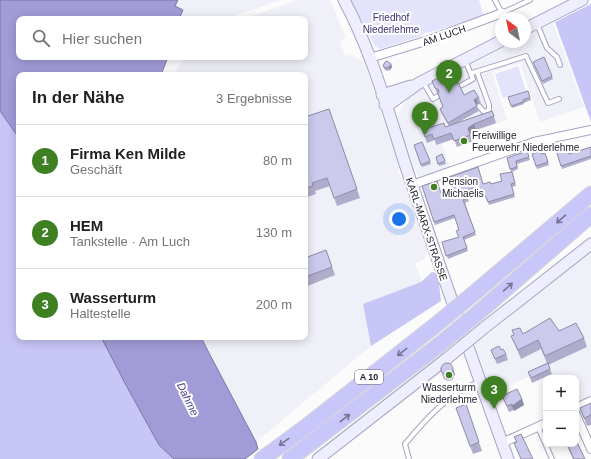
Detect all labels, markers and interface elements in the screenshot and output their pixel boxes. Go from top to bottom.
park label: Friedhof Niederlehme [363,12,420,35]
north arrow [495,12,531,48]
search box [16,16,308,60]
street label: AM LUCH [421,23,467,48]
icon: search [30,27,52,49]
text: Hier suchen [62,30,142,47]
pin: 2 [436,60,462,93]
text: In der Nähe [32,88,125,107]
text: 3 Ergebnisse [216,91,292,106]
pin: 1 [412,102,438,135]
place label: Freiwillige Feuerwehr Niederlehme [472,130,580,153]
marker: Freiwillige Feuerwehr Niederlehme [459,136,469,146]
text: Firma Ken Milde [70,145,186,162]
text: 1 [41,153,49,168]
text: 80 m [263,153,292,168]
text: Geschäft [70,162,122,177]
street label: KARL-MARX-STRASSE [404,176,449,282]
place label: Pension Michaelis [442,176,484,199]
marker: Pension Michaelis [429,182,439,192]
your location [389,209,409,229]
one-way arrow [556,214,567,223]
text: HEM [70,217,103,234]
text: 2 [41,225,49,240]
text: 130 m [256,225,292,240]
text: Tankstelle · Am Luch [70,234,190,249]
one-way arrow [503,282,513,292]
text: Wasserturm [70,289,156,306]
text: 3 [41,297,49,312]
text: 200 m [256,297,292,312]
text: Haltestelle [70,306,131,321]
one-way arrow [396,347,407,356]
road number: A 10 [355,370,383,384]
marker: Wasserturm Niederlehme [444,370,454,380]
map controls [543,375,579,447]
button: + [543,375,579,411]
pin: 3 [481,376,507,409]
water label: Dahme [175,380,201,418]
place label: Wasserturm Niederlehme [421,382,478,405]
button: − [543,411,579,447]
one-way arrow [339,414,350,422]
one-way arrow [279,438,290,447]

